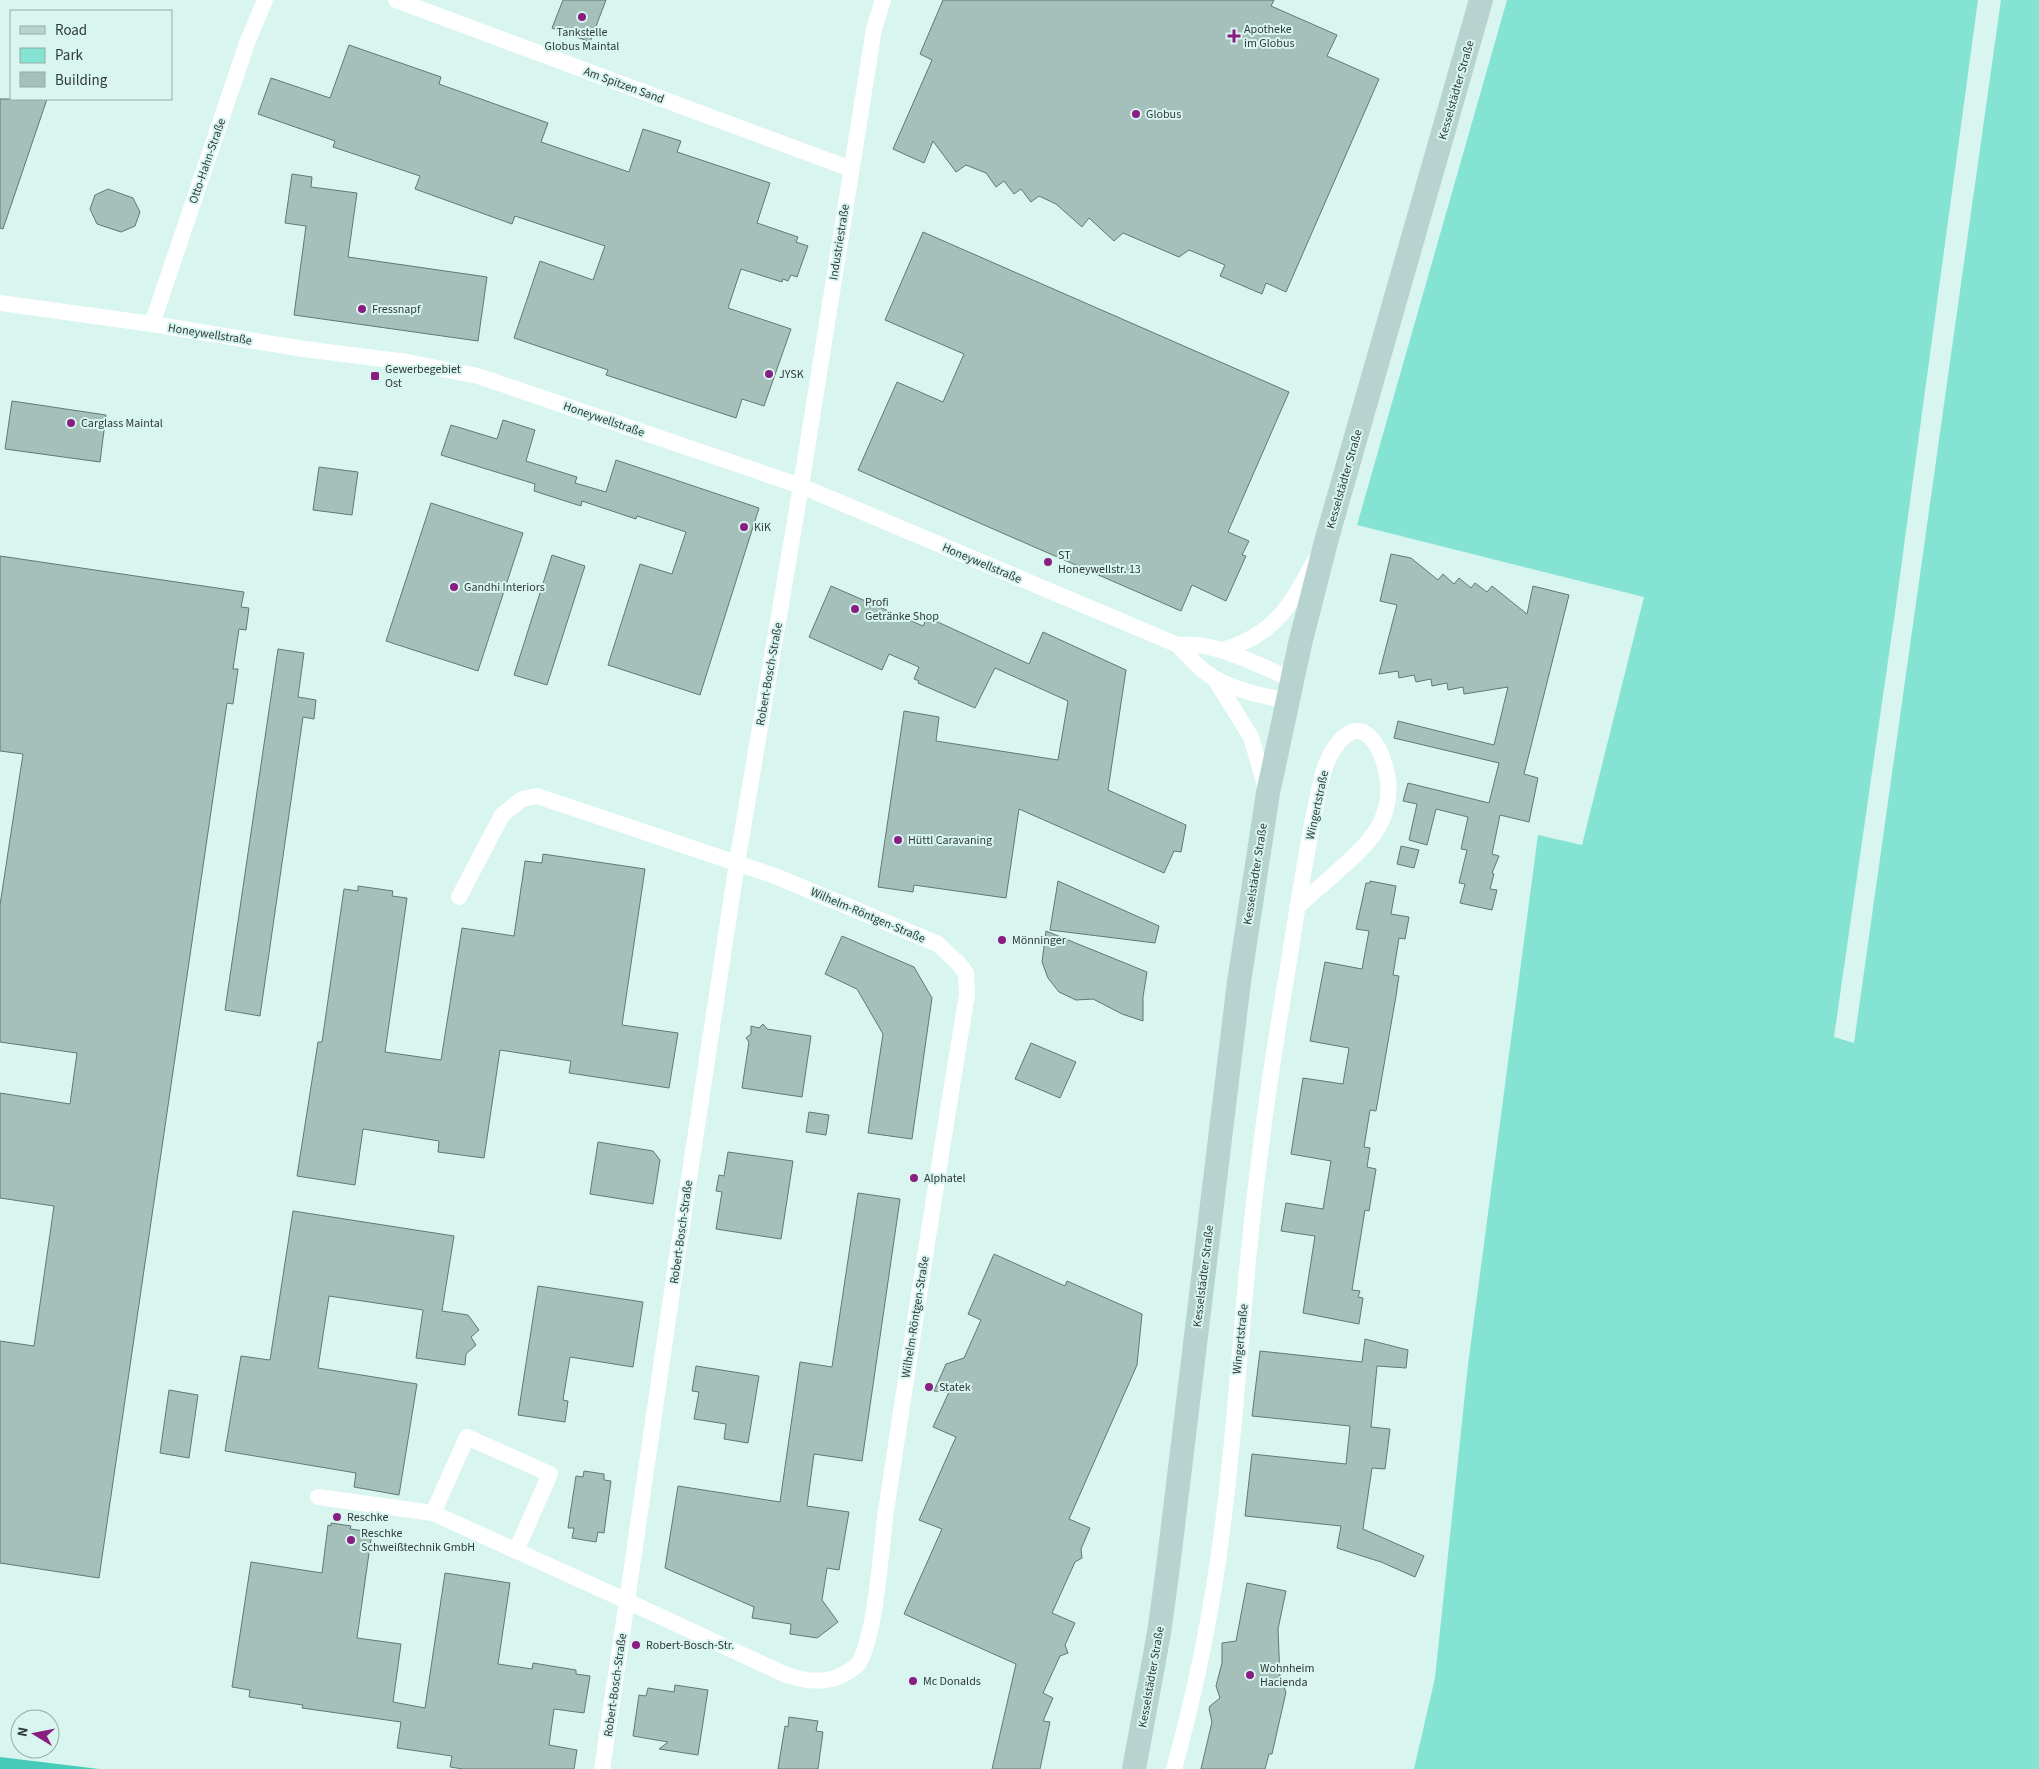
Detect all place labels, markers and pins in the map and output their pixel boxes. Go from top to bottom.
marker: Tankstelle Globus Maintal [576,11,588,23]
place label: Apotheke im Globus [1244,21,1294,52]
place label: Tankstelle Globus Maintal [545,24,619,55]
marker: Apotheke im Globus [1228,30,1240,42]
place label: Globus [1146,106,1181,123]
marker: Globus [1130,108,1142,120]
place label: Fressnapf [372,301,421,318]
marker: Fressnapf [356,303,368,315]
place label: Gewerbegebiet Ost [385,361,461,392]
place label: JYSK [779,366,804,383]
marker: JYSK [763,368,775,380]
marker: Gewerbegebiet Ost [369,370,381,382]
place label: Carglass Maintal [81,415,163,432]
marker: Carglass Maintal [65,417,77,429]
place label: KiK [754,519,771,536]
marker: KiK [738,521,750,533]
place label: ST Honeywellstr. 13 [1058,547,1141,578]
marker: ST Honeywellstr. 13 [1042,556,1054,568]
place label: Gandhi Interiors [464,579,545,596]
marker: Gandhi Interiors [448,581,460,593]
place label: Profi Getränke Shop [865,594,939,625]
marker: Profi Getränke Shop [849,603,861,615]
place label: Hüttl Caravaning [908,832,992,849]
marker: Hüttl Caravaning [892,834,904,846]
place label: Mönninger [1012,932,1067,949]
marker: Mönninger [996,934,1008,946]
place label: Alphatel [924,1170,966,1187]
marker: Alphatel [908,1172,920,1184]
place label: Statek [939,1379,971,1396]
marker: Statek [923,1381,935,1393]
place label: Reschke [347,1509,388,1526]
marker: Reschke [331,1511,343,1523]
place label: Reschke Schweißtechnik GmbH [361,1525,475,1556]
marker: Reschke Schweißtechnik GmbH [345,1534,357,1546]
place label: Robert-Bosch-Str. [646,1637,734,1654]
marker: Robert-Bosch-Str. [630,1639,642,1651]
place label: Wohnheim Hacienda [1260,1660,1314,1691]
marker: Wohnheim Hacienda [1244,1669,1256,1681]
place label: Mc Donalds [923,1673,981,1690]
marker: Mc Donalds [907,1675,919,1687]

